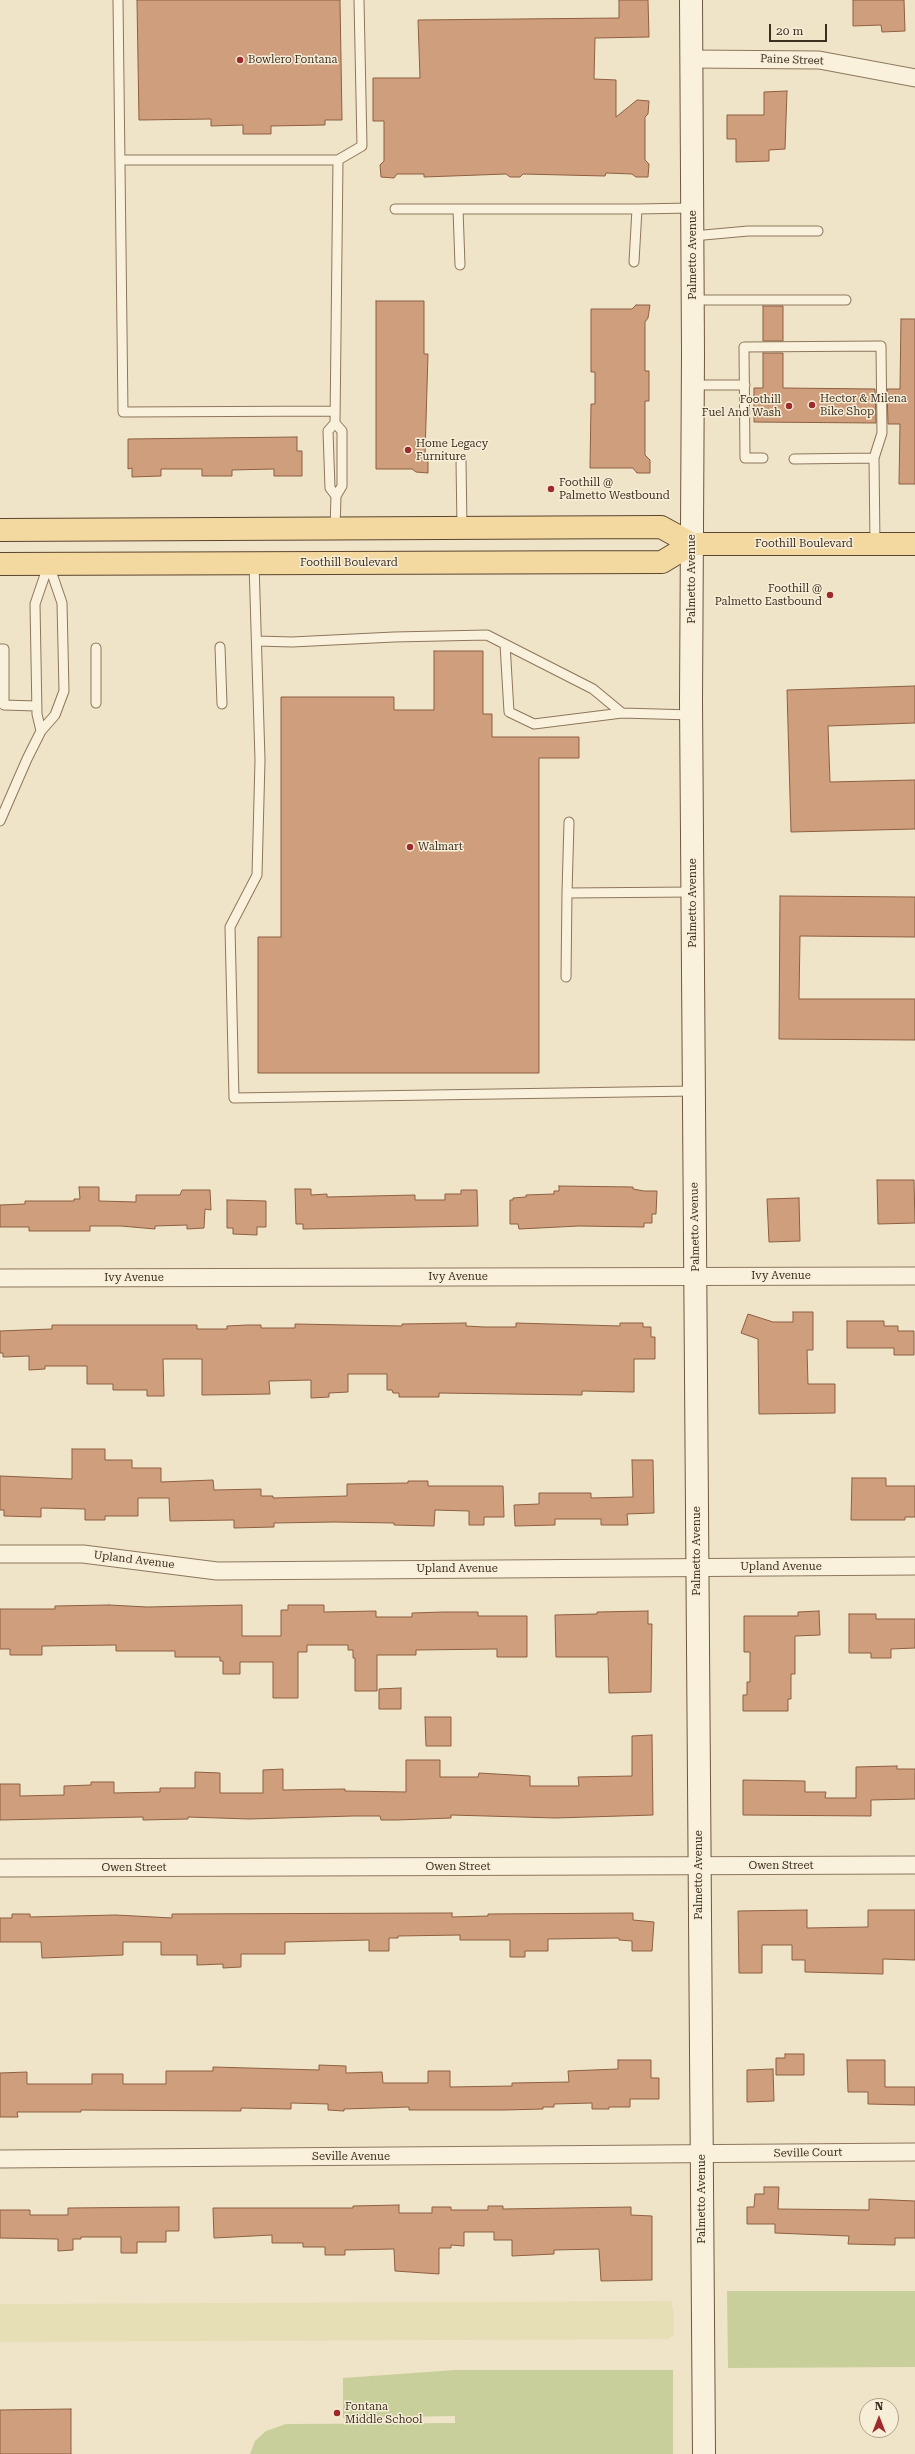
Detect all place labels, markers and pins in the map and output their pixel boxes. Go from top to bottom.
place label: Bowlero Fontana [248,53,337,67]
marker: Bowlero Fontana [235,55,245,65]
place label: Hector & Milena Bike Shop [820,392,907,418]
place label: Foothill Fuel And Wash [702,393,781,419]
marker: Hector & Milena Bike Shop [807,400,817,410]
marker: Foothill Fuel And Wash [784,401,794,411]
place label: Home Legacy Furniture [416,437,488,463]
marker: Home Legacy Furniture [403,445,413,455]
place label: Foothill @ Palmetto Westbound [559,476,670,502]
marker: Foothill @ Palmetto Westbound [546,484,556,494]
place label: Foothill @ Palmetto Eastbound [715,582,822,608]
marker: Foothill @ Palmetto Eastbound [825,590,835,600]
place label: Walmart [418,840,463,854]
marker: Walmart [405,842,415,852]
place label: Fontana Middle School [345,2400,422,2426]
marker: Fontana Middle School [332,2408,342,2418]

